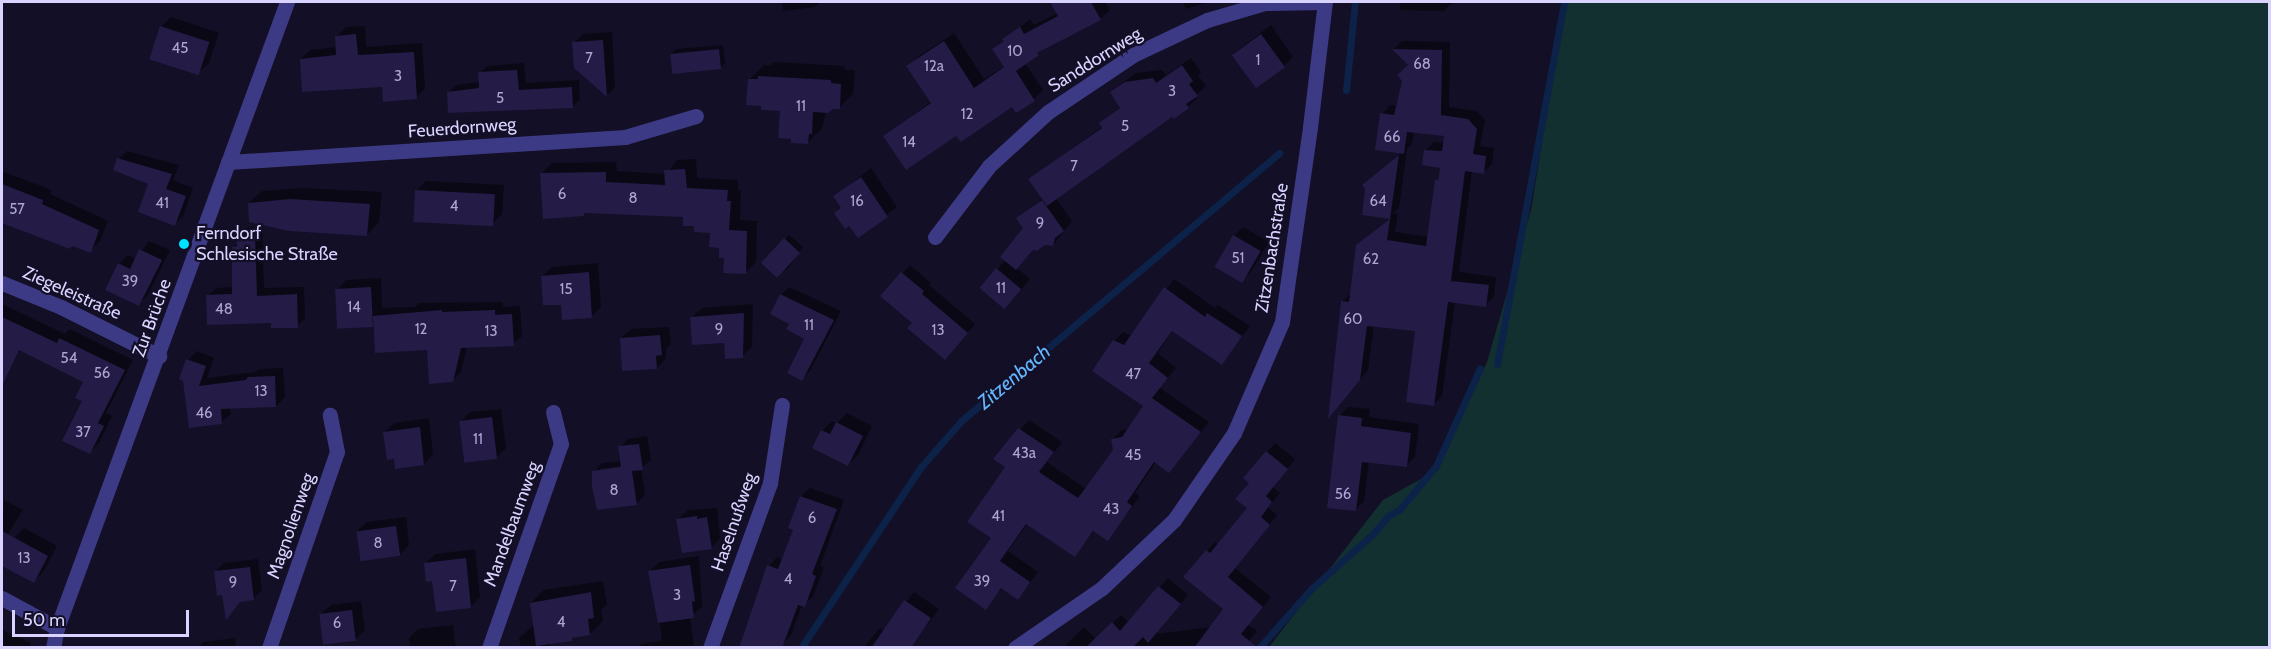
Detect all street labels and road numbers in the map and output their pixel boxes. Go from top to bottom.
street label: Sanddornweg [1044,23,1146,97]
street label: Feuerdornweg [407,113,517,143]
street label: Zitzenbachstraße [1251,182,1293,314]
street label: Ziegeleistraße [19,262,125,324]
street label: Zur Brüche [128,276,176,360]
street label: Mandelbaumweg [479,459,545,589]
street label: Magnolienweg [263,470,319,582]
street label: Haselnußweg [707,470,761,574]

